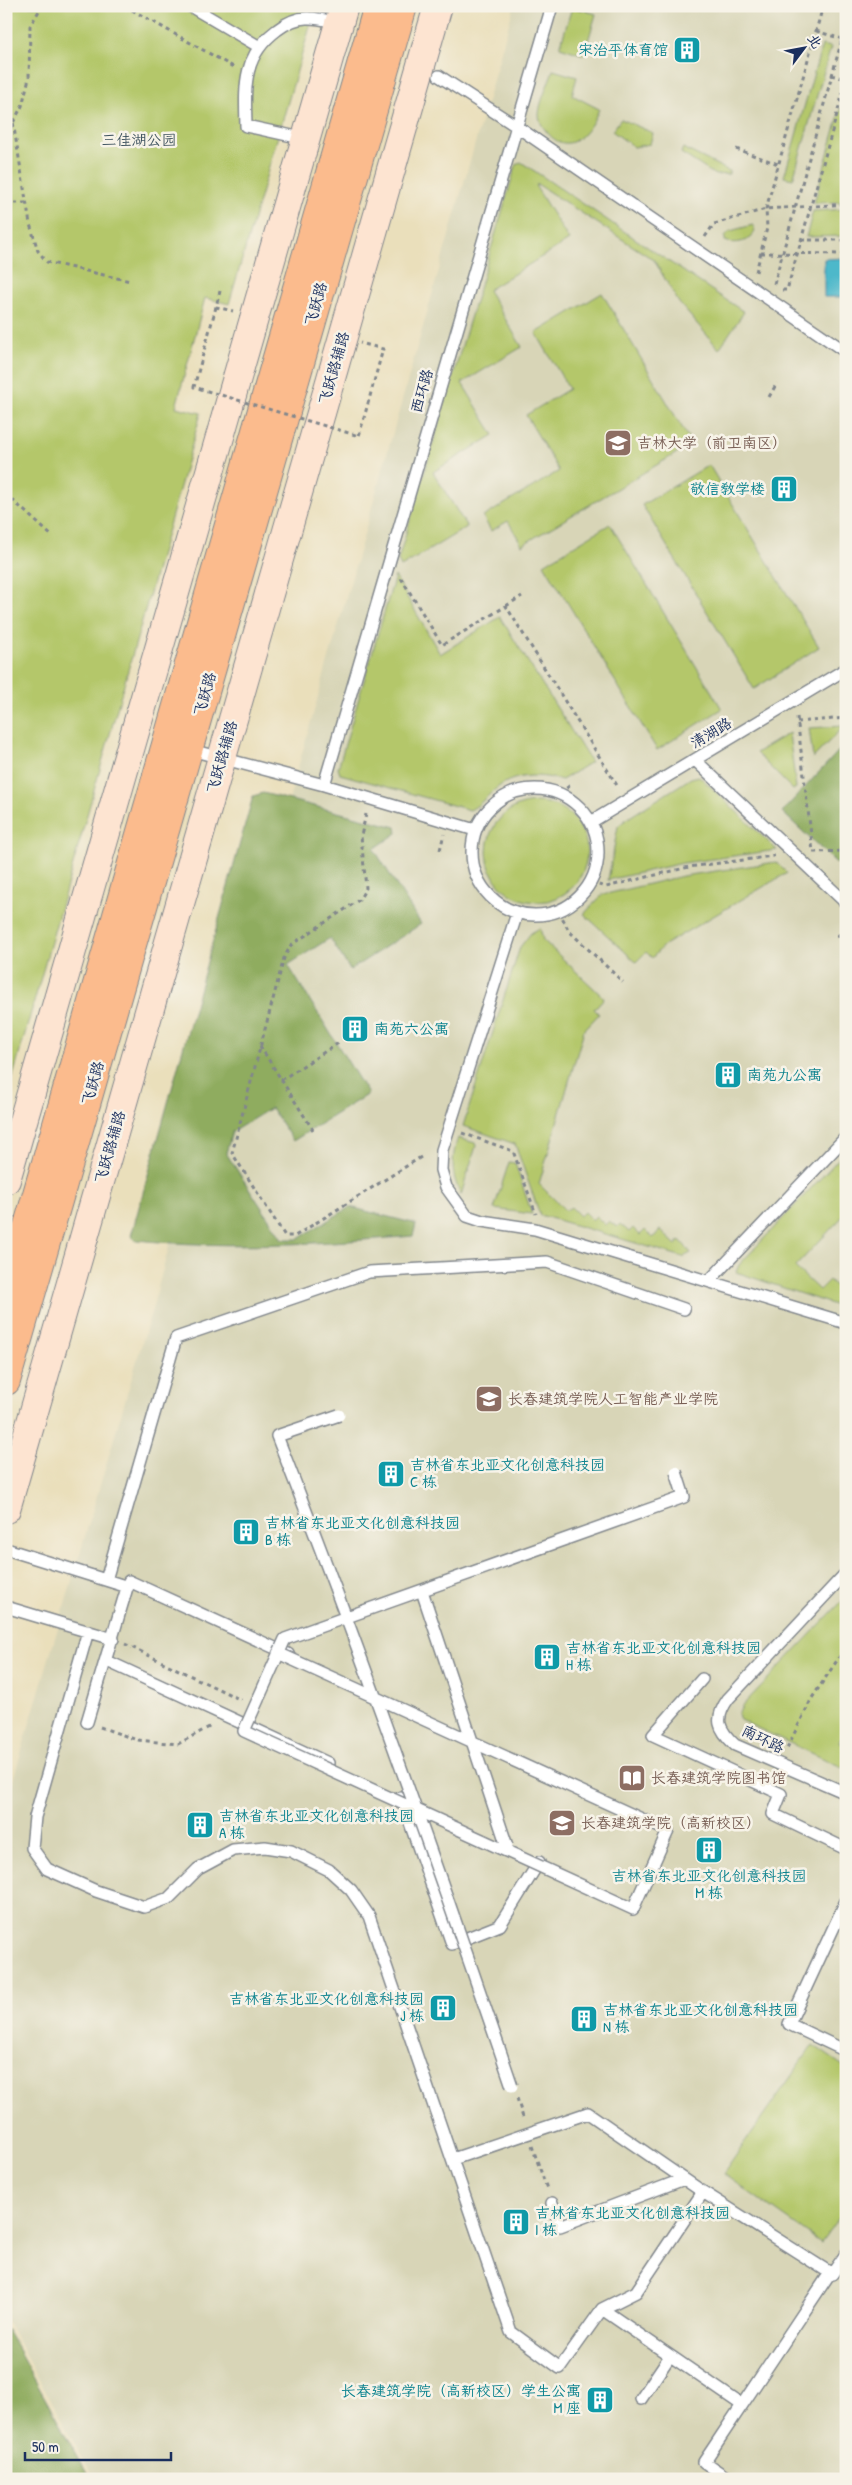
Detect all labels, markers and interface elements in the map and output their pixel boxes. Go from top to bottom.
north arrow [780,22,830,72]
text: 北 [804,30,827,52]
building icon: 宋治平体育馆 [672,35,702,65]
place label: 宋治平体育馆 [578,39,668,60]
park label: 三佳湖公园 [101,129,177,150]
street label: 飞跃路 [299,279,332,328]
street label: 飞跃路辅路 [313,329,354,407]
street label: 西环路 [405,366,438,415]
school or university icon: 吉林大学（前卫南区） [603,428,633,458]
place label: 吉林大学（前卫南区） [637,432,787,453]
building icon: 敬信教学楼 [769,474,799,504]
place label: 敬信教学楼 [690,478,765,499]
street label: 飞跃路 [188,669,221,718]
street label: 清湖路 [686,712,735,753]
street label: 飞跃路辅路 [201,718,242,796]
building icon: 南苑六公寓 [340,1014,370,1044]
place label: 南苑六公寓 [374,1018,449,1039]
street label: 飞跃路 [76,1058,109,1107]
building icon: 南苑九公寓 [713,1060,743,1090]
place label: 南苑九公寓 [747,1064,822,1085]
street label: 飞跃路辅路 [89,1108,130,1186]
school or university icon: 长春建筑学院人工智能产业学院 [474,1384,504,1414]
place label: 长春建筑学院人工智能产业学院 [508,1388,718,1409]
place label: 吉林省东北亚文化创意科技园 C 栋 [410,1454,605,1492]
building icon: 吉林省东北亚文化创意科技园 C 栋 [376,1459,406,1489]
place label: 吉林省东北亚文化创意科技园 B 栋 [265,1512,460,1550]
building icon: 吉林省东北亚文化创意科技园 B 栋 [231,1517,261,1547]
place label: 吉林省东北亚文化创意科技园 H 栋 [566,1637,761,1675]
building icon: 吉林省东北亚文化创意科技园 H 栋 [532,1642,562,1672]
street label: 南环路 [738,1719,788,1758]
library icon: 长春建筑学院图书馆 [617,1763,647,1793]
place label: 长春建筑学院图书馆 [651,1767,786,1788]
place label: 吉林省东北亚文化创意科技园 A 栋 [219,1805,414,1843]
school or university icon: 长春建筑学院（高新校区） [547,1808,577,1838]
building icon: 吉林省东北亚文化创意科技园 A 栋 [185,1810,215,1840]
place label: 长春建筑学院（高新校区） [581,1812,761,1833]
building icon: 吉林省东北亚文化创意科技园 M 栋 [694,1835,724,1865]
place label: 吉林省东北亚文化创意科技园 M 栋 [611,1865,807,1903]
place label: 吉林省东北亚文化创意科技园 J 栋 [229,1988,424,2026]
building icon: 吉林省东北亚文化创意科技园 J 栋 [428,1993,458,2023]
place label: 吉林省东北亚文化创意科技园 N 栋 [603,1999,798,2037]
building icon: 吉林省东北亚文化创意科技园 N 栋 [569,2004,599,2034]
place label: 吉林省东北亚文化创意科技园 I 栋 [535,2202,730,2240]
building icon: 吉林省东北亚文化创意科技园 I 栋 [501,2207,531,2237]
place label: 长春建筑学院（高新校区）学生公寓 M 座 [341,2380,581,2418]
building icon: 长春建筑学院（高新校区）学生公寓 M 座 [585,2385,615,2415]
scale bar [25,2430,171,2462]
text: 50 m [32,2436,59,2457]

